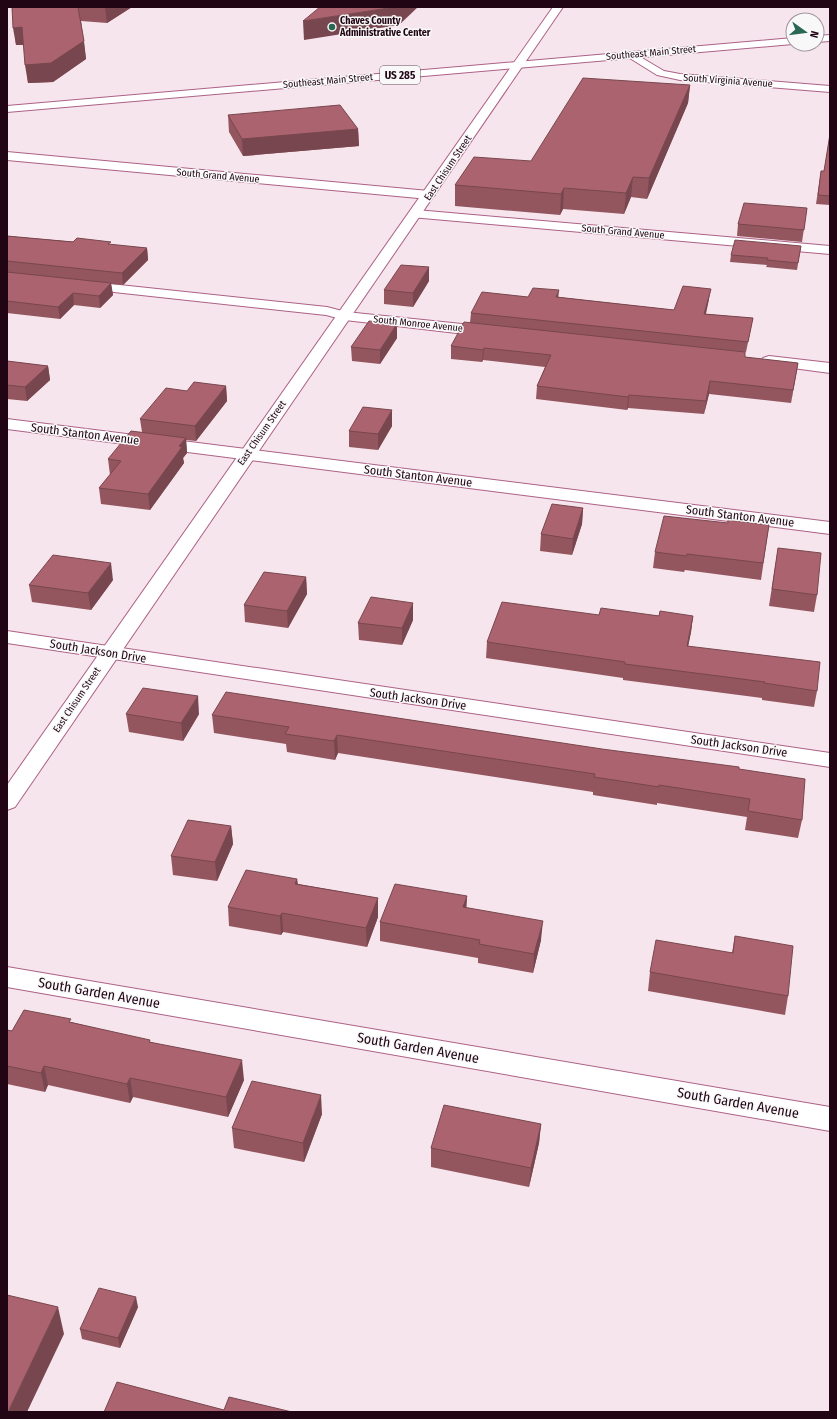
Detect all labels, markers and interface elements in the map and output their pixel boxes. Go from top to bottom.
north arrow [785,12,825,52]
place label: Chaves County Administrative Center [339,15,431,39]
marker: Chaves County Administrative Center [327,22,337,32]
text: N [807,30,821,39]
street label: Southeast Main Street [605,43,697,63]
road number: US 285 [380,66,420,84]
street label: Southeast Main Street [282,71,374,91]
street label: South Virginia Avenue [683,72,773,90]
street label: East Chisum Street [422,132,475,203]
street label: South Grand Avenue [176,166,260,186]
street label: South Grand Avenue [581,222,665,242]
street label: South Monroe Avenue [373,313,463,335]
street label: East Chisum Street [235,398,289,468]
street label: South Stanton Avenue [30,420,140,448]
street label: South Stanton Avenue [363,462,473,490]
street label: South Stanton Avenue [685,502,795,530]
street label: South Jackson Drive [49,636,147,666]
street label: East Chisum Street [51,664,104,735]
street label: South Jackson Drive [369,685,467,713]
street label: South Jackson Drive [690,732,788,760]
street label: South Garden Avenue [37,974,161,1012]
street label: South Garden Avenue [356,1029,480,1067]
street label: South Garden Avenue [676,1084,800,1122]

